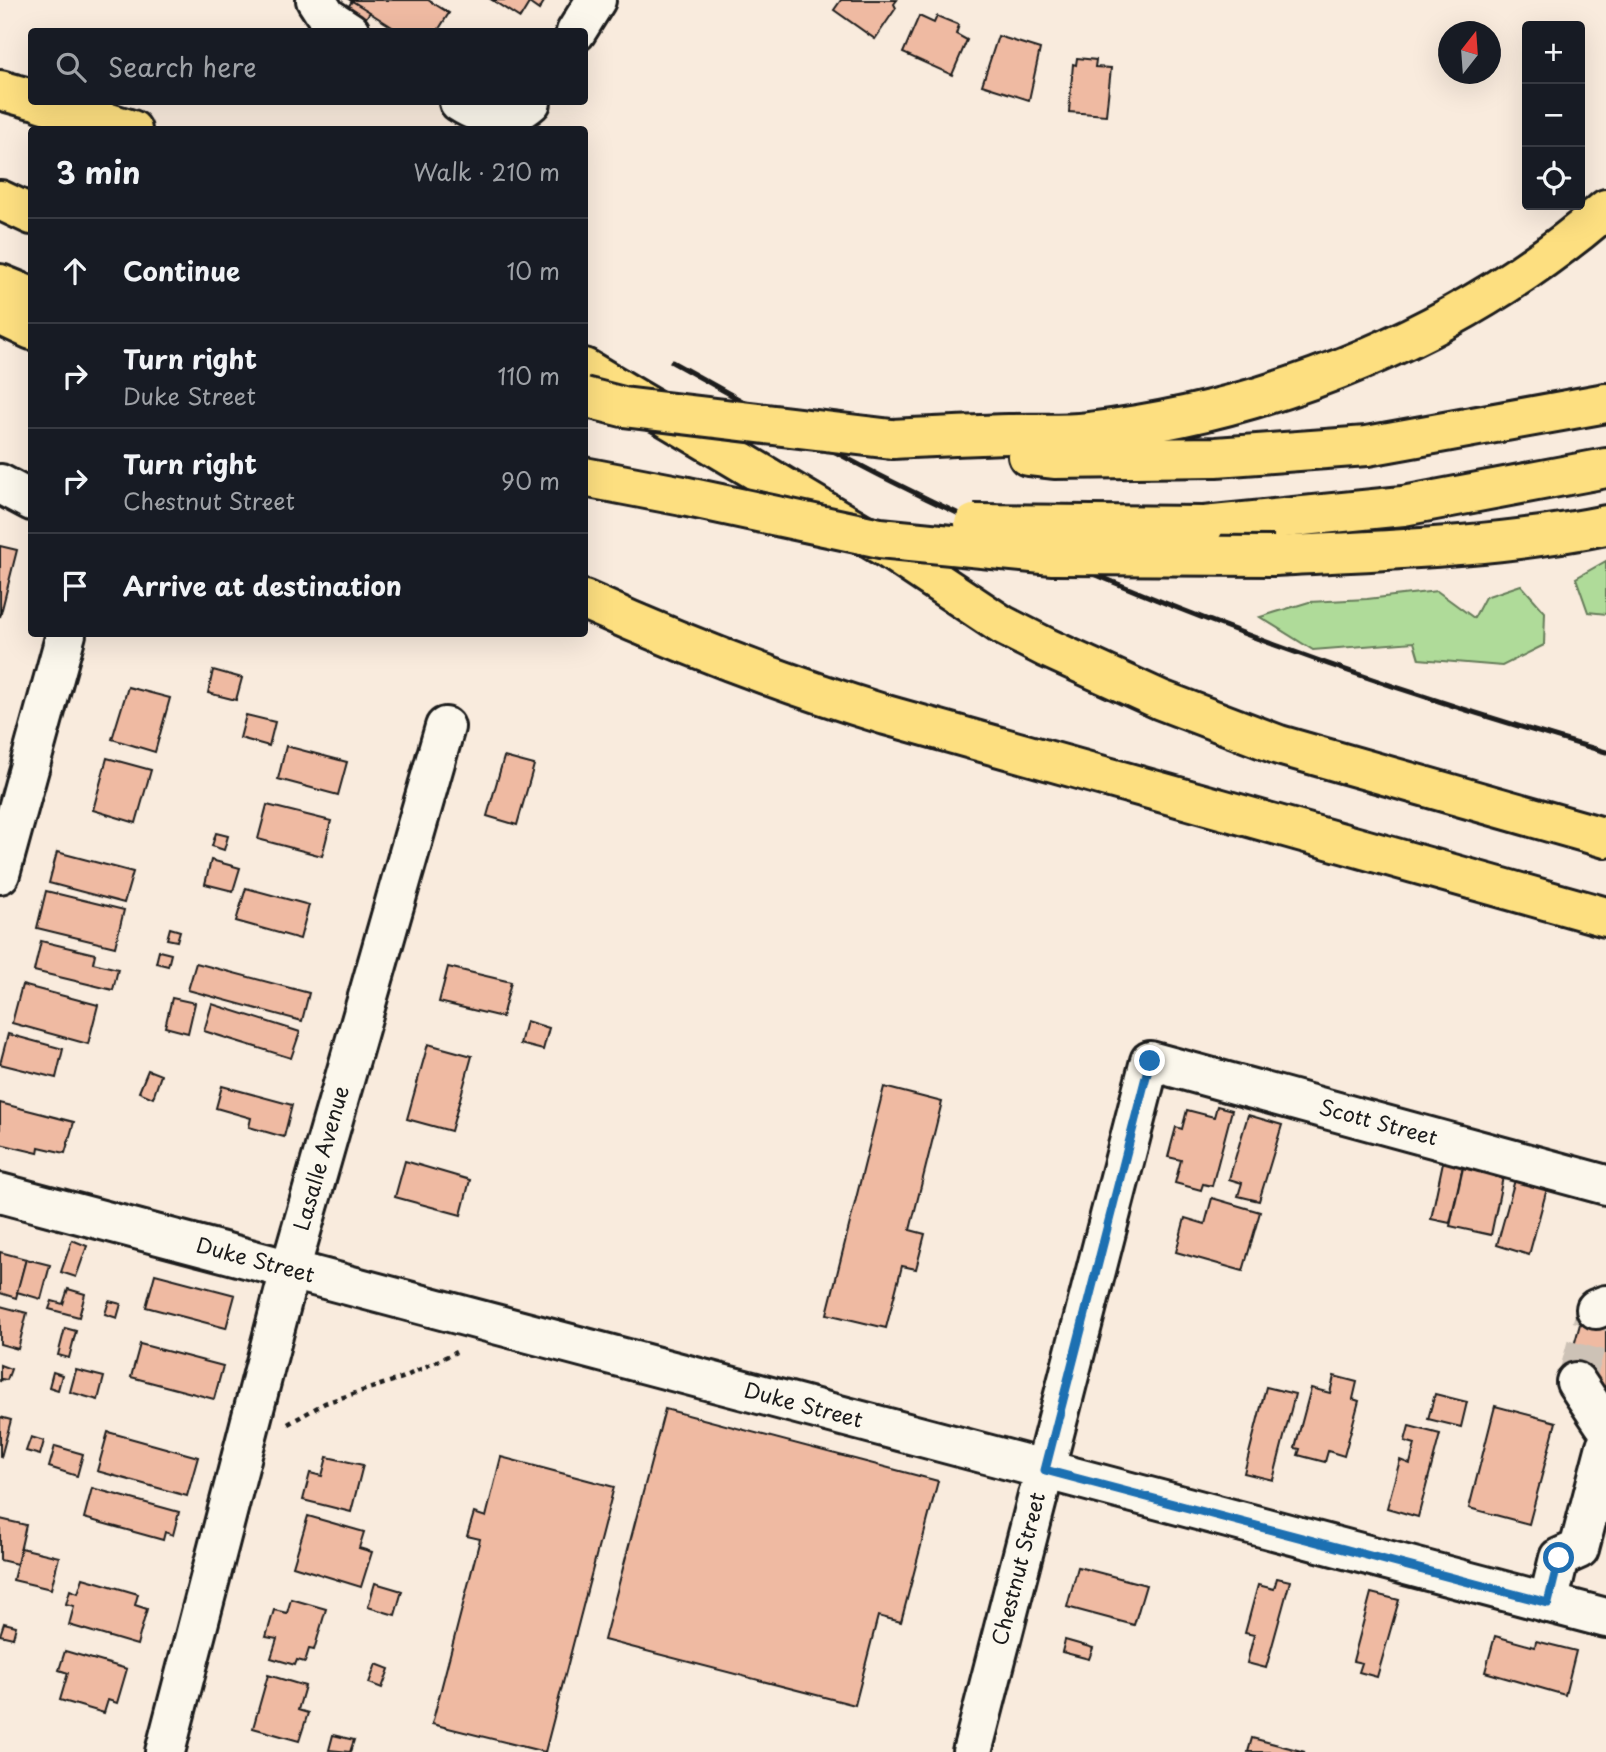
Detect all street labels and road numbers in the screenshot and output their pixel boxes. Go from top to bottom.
street label: Lasalle Avenue [284,1082,356,1234]
street label: Scott Street [1316,1090,1442,1153]
street label: Duke Street [193,1228,319,1290]
street label: Duke Street [741,1373,867,1435]
street label: Chestnut Street [982,1488,1052,1649]

